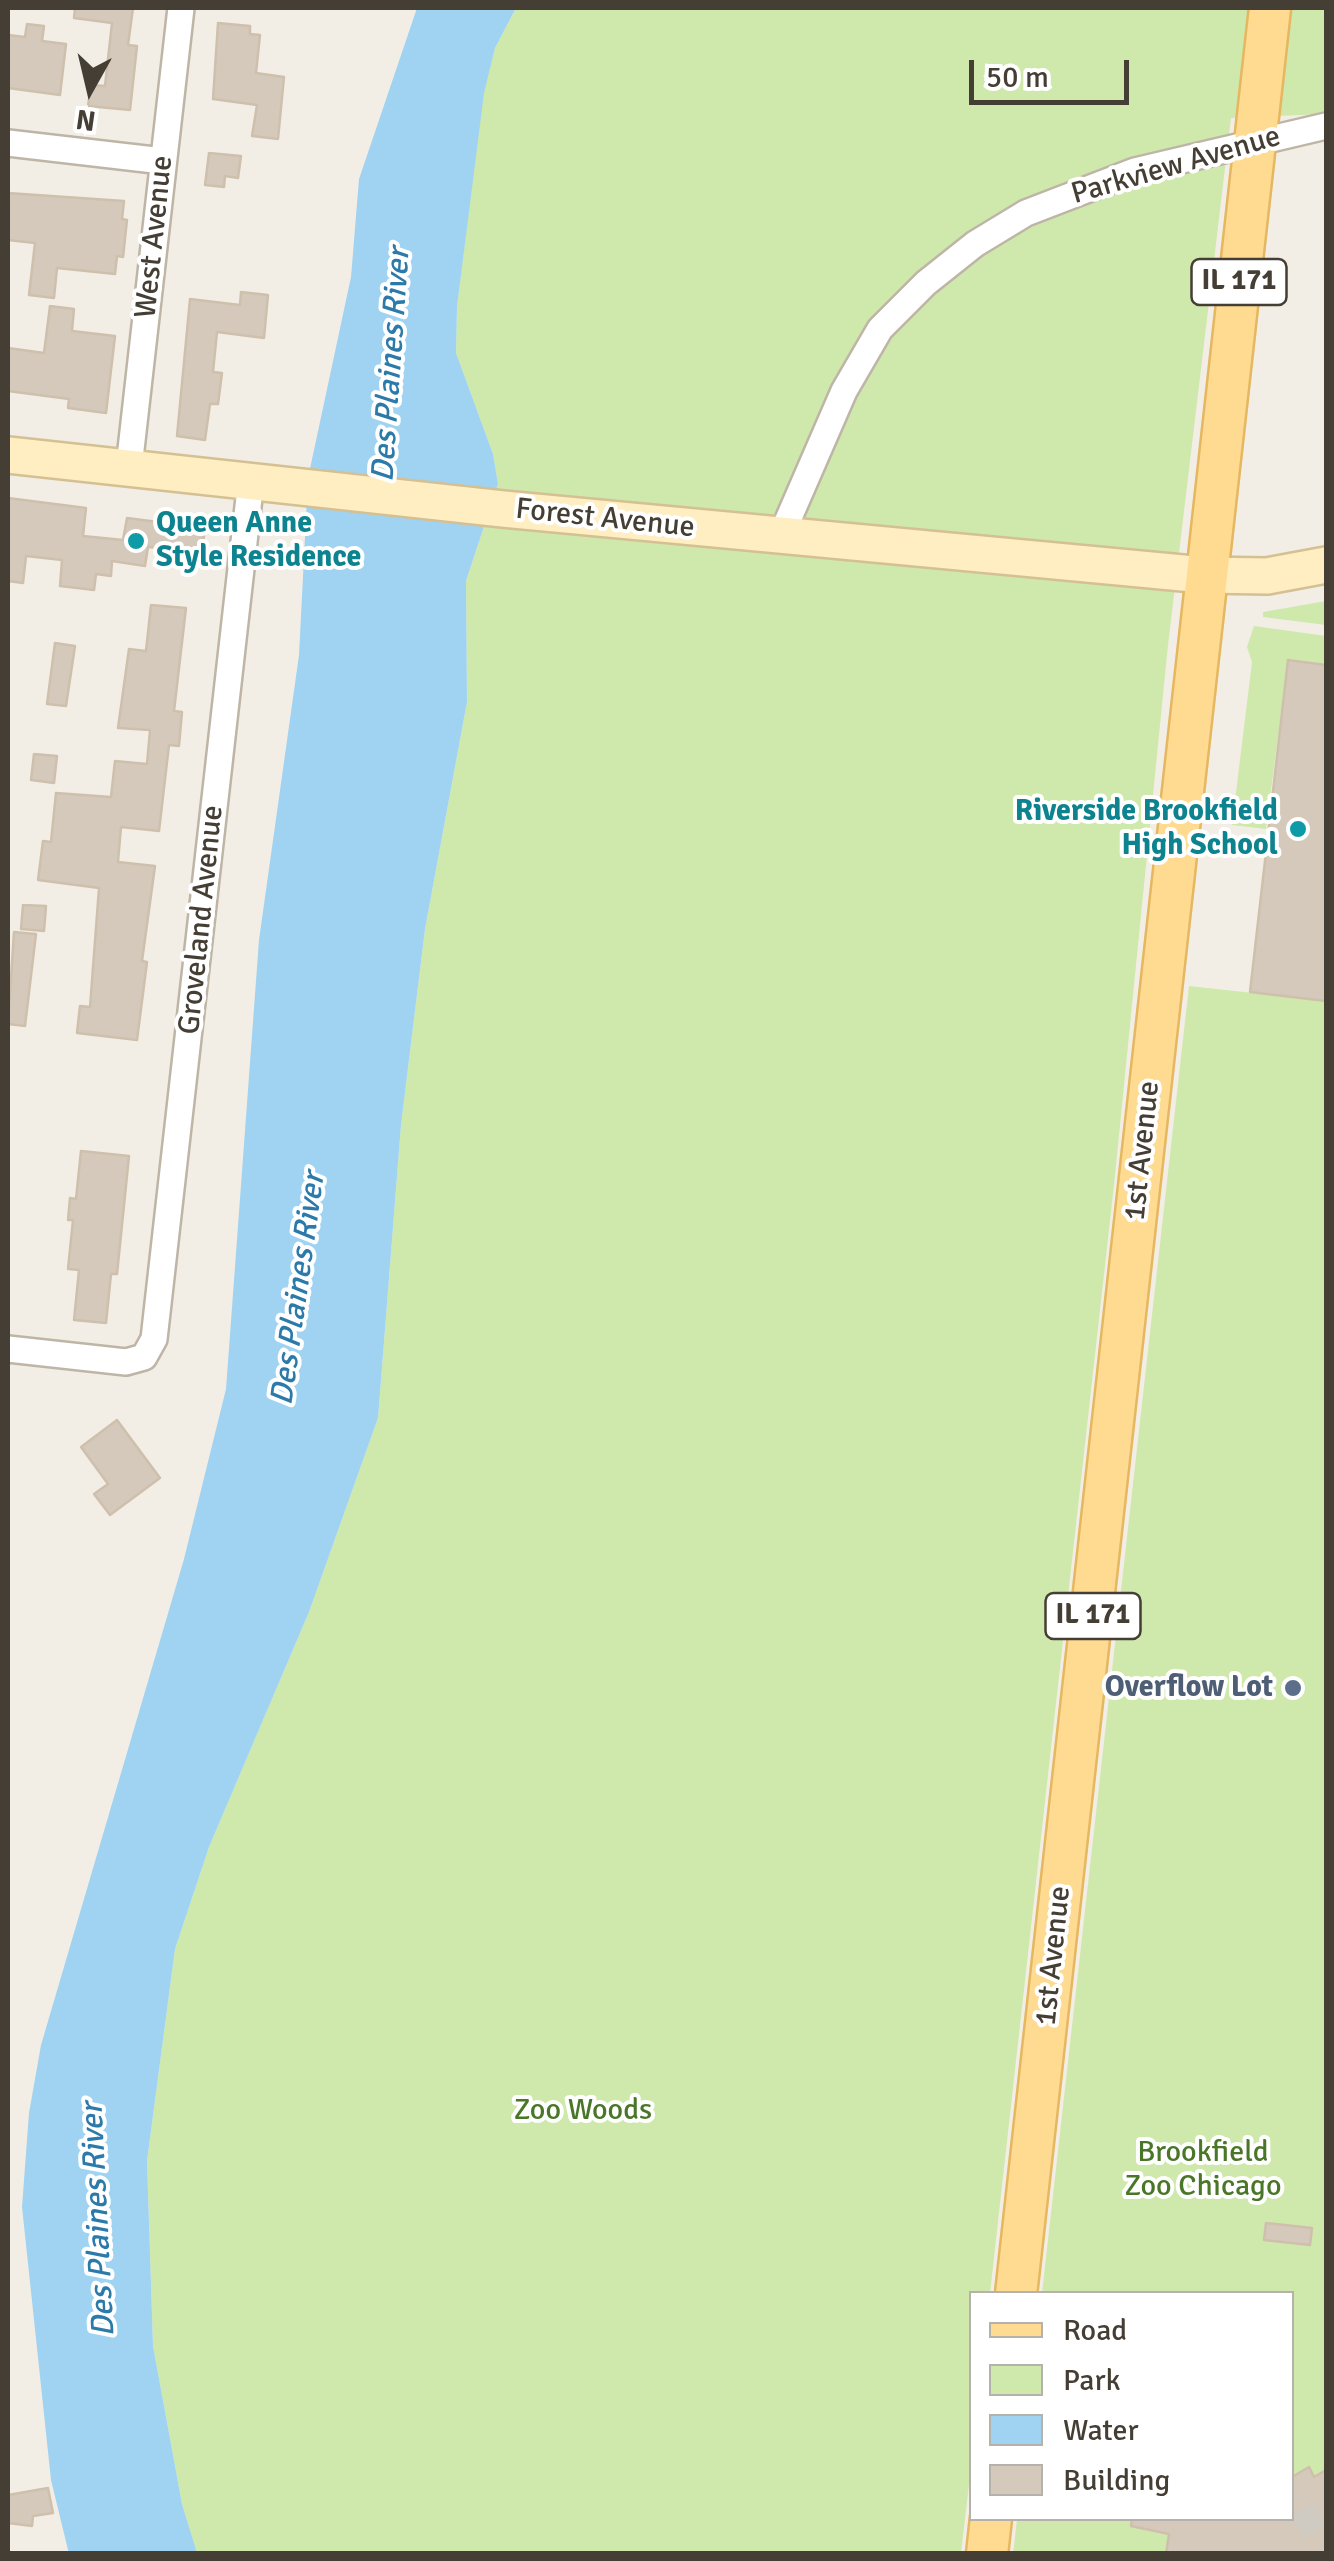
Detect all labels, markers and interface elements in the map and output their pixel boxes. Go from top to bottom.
north arrow [40,40,140,140]
scale bar [974,40,1134,102]
text: 50 m [986,59,1049,96]
text: N [74,102,98,138]
street label: Parkview Avenue [1067,119,1285,213]
street label: West Avenue [129,154,181,320]
water label: Des Plaines River [365,247,419,483]
road number: IL 171 [1192,259,1286,305]
street label: Forest Avenue [514,492,696,546]
place label: Queen Anne Style Residence [156,506,361,576]
marker: Queen Anne Style Residence [125,530,147,552]
place label: Riverside Brookfield High School [1015,794,1278,864]
street label: Groveland Avenue [172,804,232,1036]
marker: Riverside Brookfield High School [1287,818,1309,840]
street label: 1st Avenue [1118,1079,1168,1223]
water label: Des Plaines River [264,1170,334,1408]
road number: IL 171 [1046,1593,1140,1639]
place label: Overflow Lot [1105,1670,1273,1706]
marker: Overflow Lot [1282,1677,1304,1699]
street label: 1st Avenue [1029,1884,1079,2028]
park label: Zoo Woods [514,2093,652,2129]
water label: Des Plaines River [74,2102,124,2338]
park label: Brookfield Zoo Chicago [1124,2135,1282,2206]
legend [969,2291,1294,2521]
text: Road [1063,2312,1127,2349]
text: Park [1063,2362,1121,2399]
text: Water [1063,2412,1139,2449]
text: Building [1063,2462,1170,2499]

